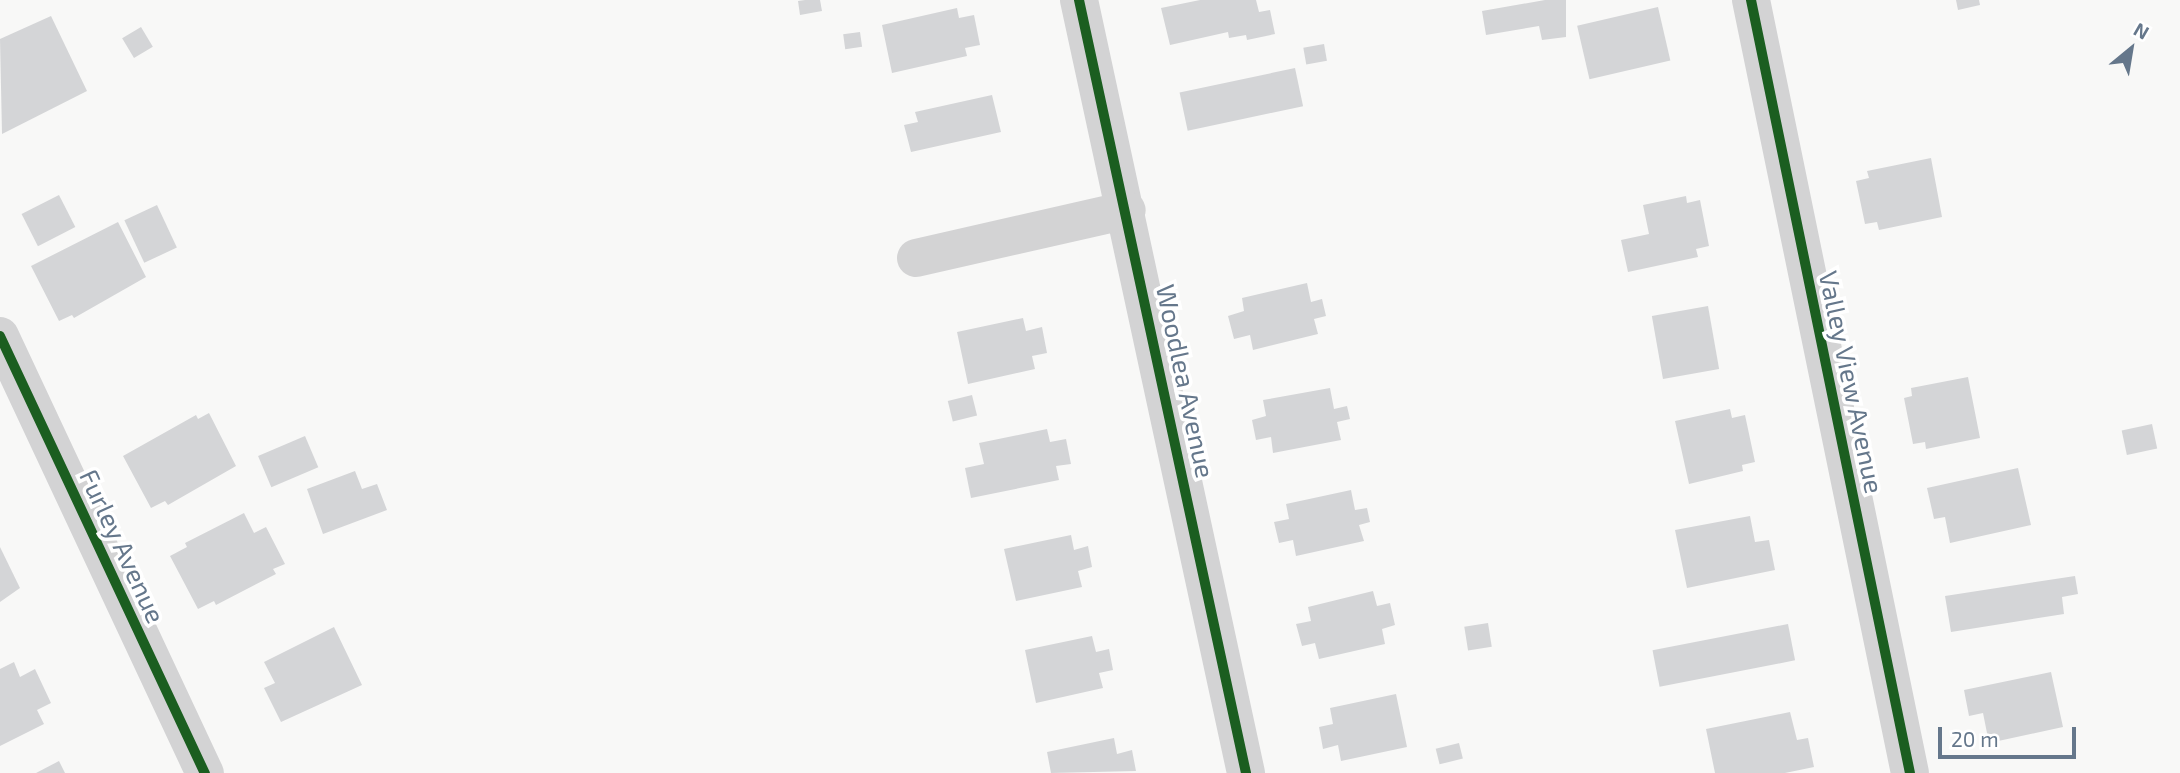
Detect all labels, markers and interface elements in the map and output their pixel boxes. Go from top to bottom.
north arrow [2096,14,2166,84]
text: N [2130,17,2153,44]
street label: Valley View Avenue [1813,267,1891,497]
street label: Woodlea Avenue [1150,281,1222,481]
street label: Furley Avenue [74,464,172,628]
scale bar [1942,714,2080,758]
text: 20 m [1951,726,1999,751]

